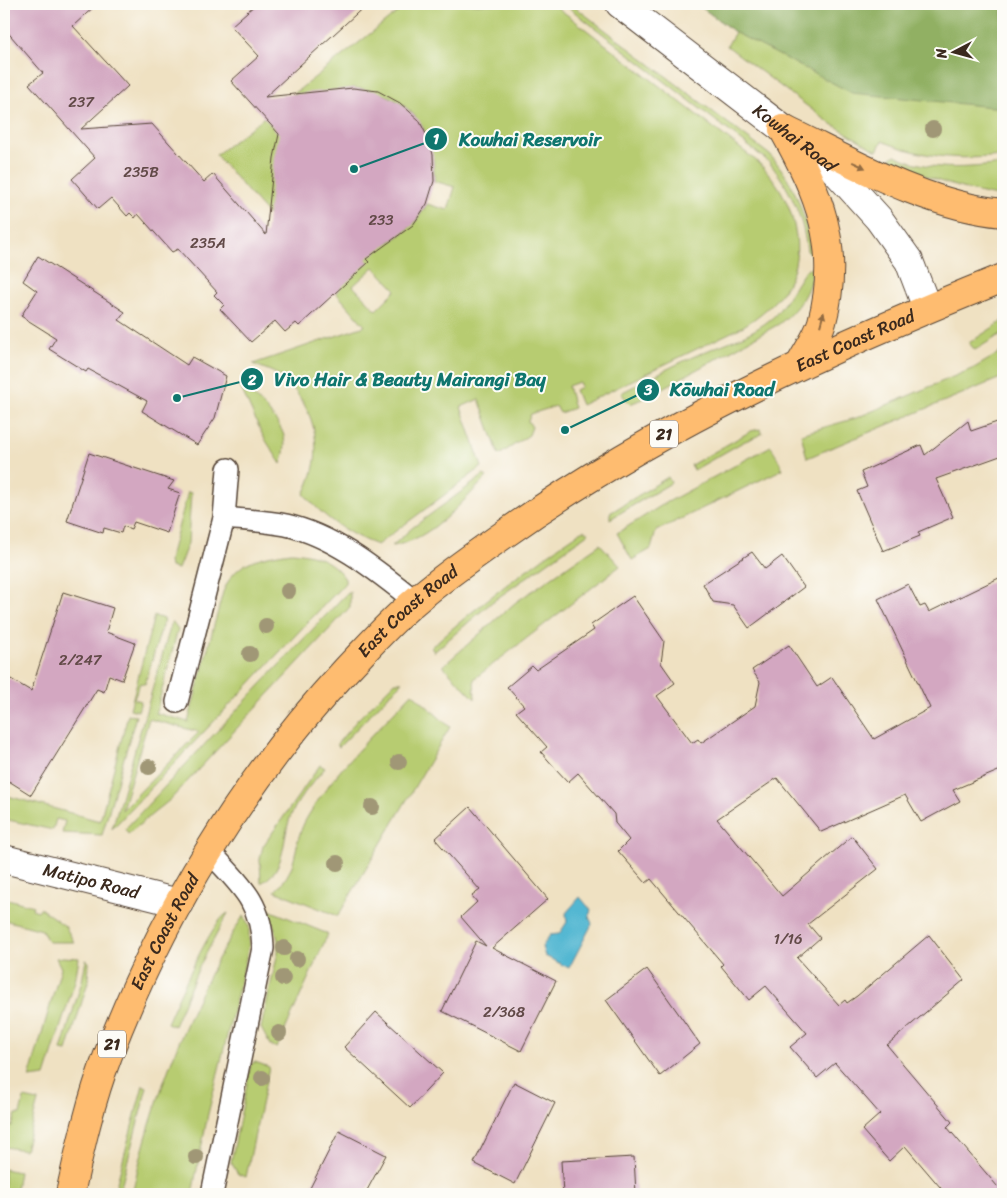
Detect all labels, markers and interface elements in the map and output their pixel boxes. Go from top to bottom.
north arrow [930,28,980,78]
text: N [929,47,955,60]
house number: 237 [68,89,95,115]
street label: Kowhai Road [745,95,846,181]
callout: Kowhai Reservoir [424,122,612,156]
text: Kowhai Reservoir [458,123,602,156]
text: 1 [433,126,440,152]
house number: 235B [123,159,159,185]
one-way arrow [852,161,866,169]
house number: 233 [368,207,394,233]
house number: 235A [190,230,226,256]
street label: East Coast Road [790,299,921,381]
one-way arrow [818,312,826,327]
callout: Vivo Hair & Beauty Mairangi Bay [239,362,556,396]
text: Vivo Hair & Beauty Mairangi Bay [274,363,547,396]
text: 2 [247,367,257,393]
callout: Kōwhai Road [635,373,785,407]
text: Kōwhai Road [669,373,776,406]
text: 3 [643,377,653,403]
road number: 21 [650,420,678,448]
street label: East Coast Road [349,555,466,665]
house number: 2/247 [59,647,103,673]
street label: Matipo Road [40,853,144,909]
street label: East Coast Road [121,866,209,995]
house number: 1/16 [774,926,802,952]
house number: 2/368 [483,999,525,1025]
road number: 21 [98,1030,126,1058]

